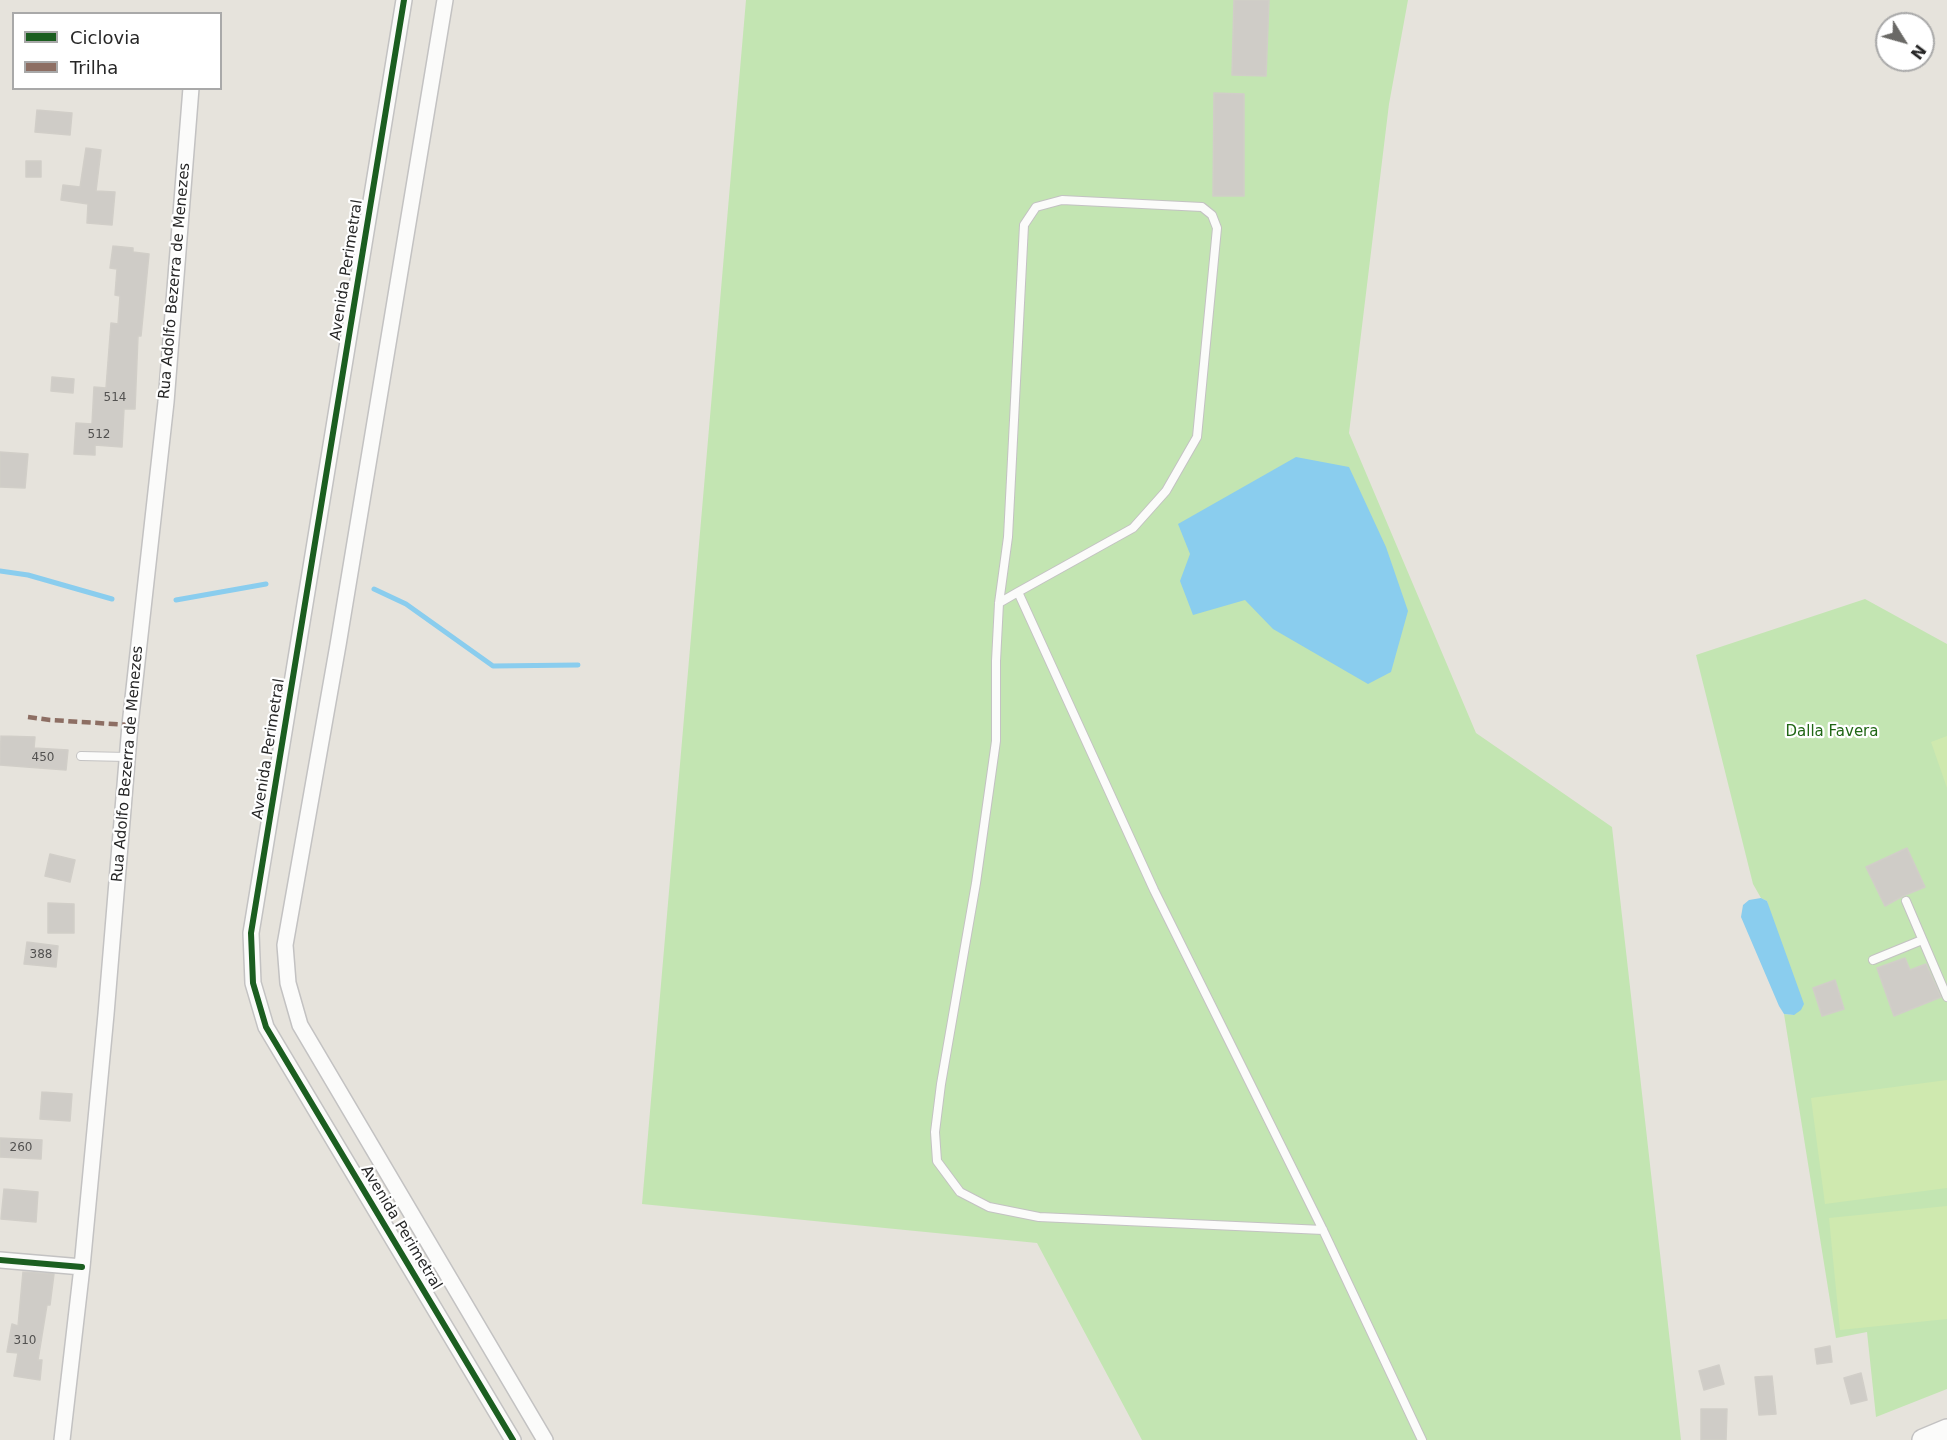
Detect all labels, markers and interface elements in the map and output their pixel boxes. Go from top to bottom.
legend [12,12,222,90]
north arrow [1875,12,1935,72]
text: Ciclovia [70,27,140,48]
text: N [1907,41,1930,63]
text: Trilha [70,57,118,78]
street label: Rua Adolfo Bezerra de Menezes [156,162,194,400]
street label: Avenida Perimetral [327,198,367,342]
house number: 514 [104,391,126,405]
house number: 512 [88,428,110,442]
street label: Rua Adolfo Bezerra de Menezes [109,645,147,883]
street label: Avenida Perimetral [249,677,289,821]
park label: Dalla Favera [1786,723,1878,741]
house number: 450 [32,751,54,765]
house number: 388 [30,948,52,962]
house number: 260 [10,1141,32,1155]
street label: Avenida Perimetral [357,1163,445,1293]
house number: 310 [14,1334,36,1348]

